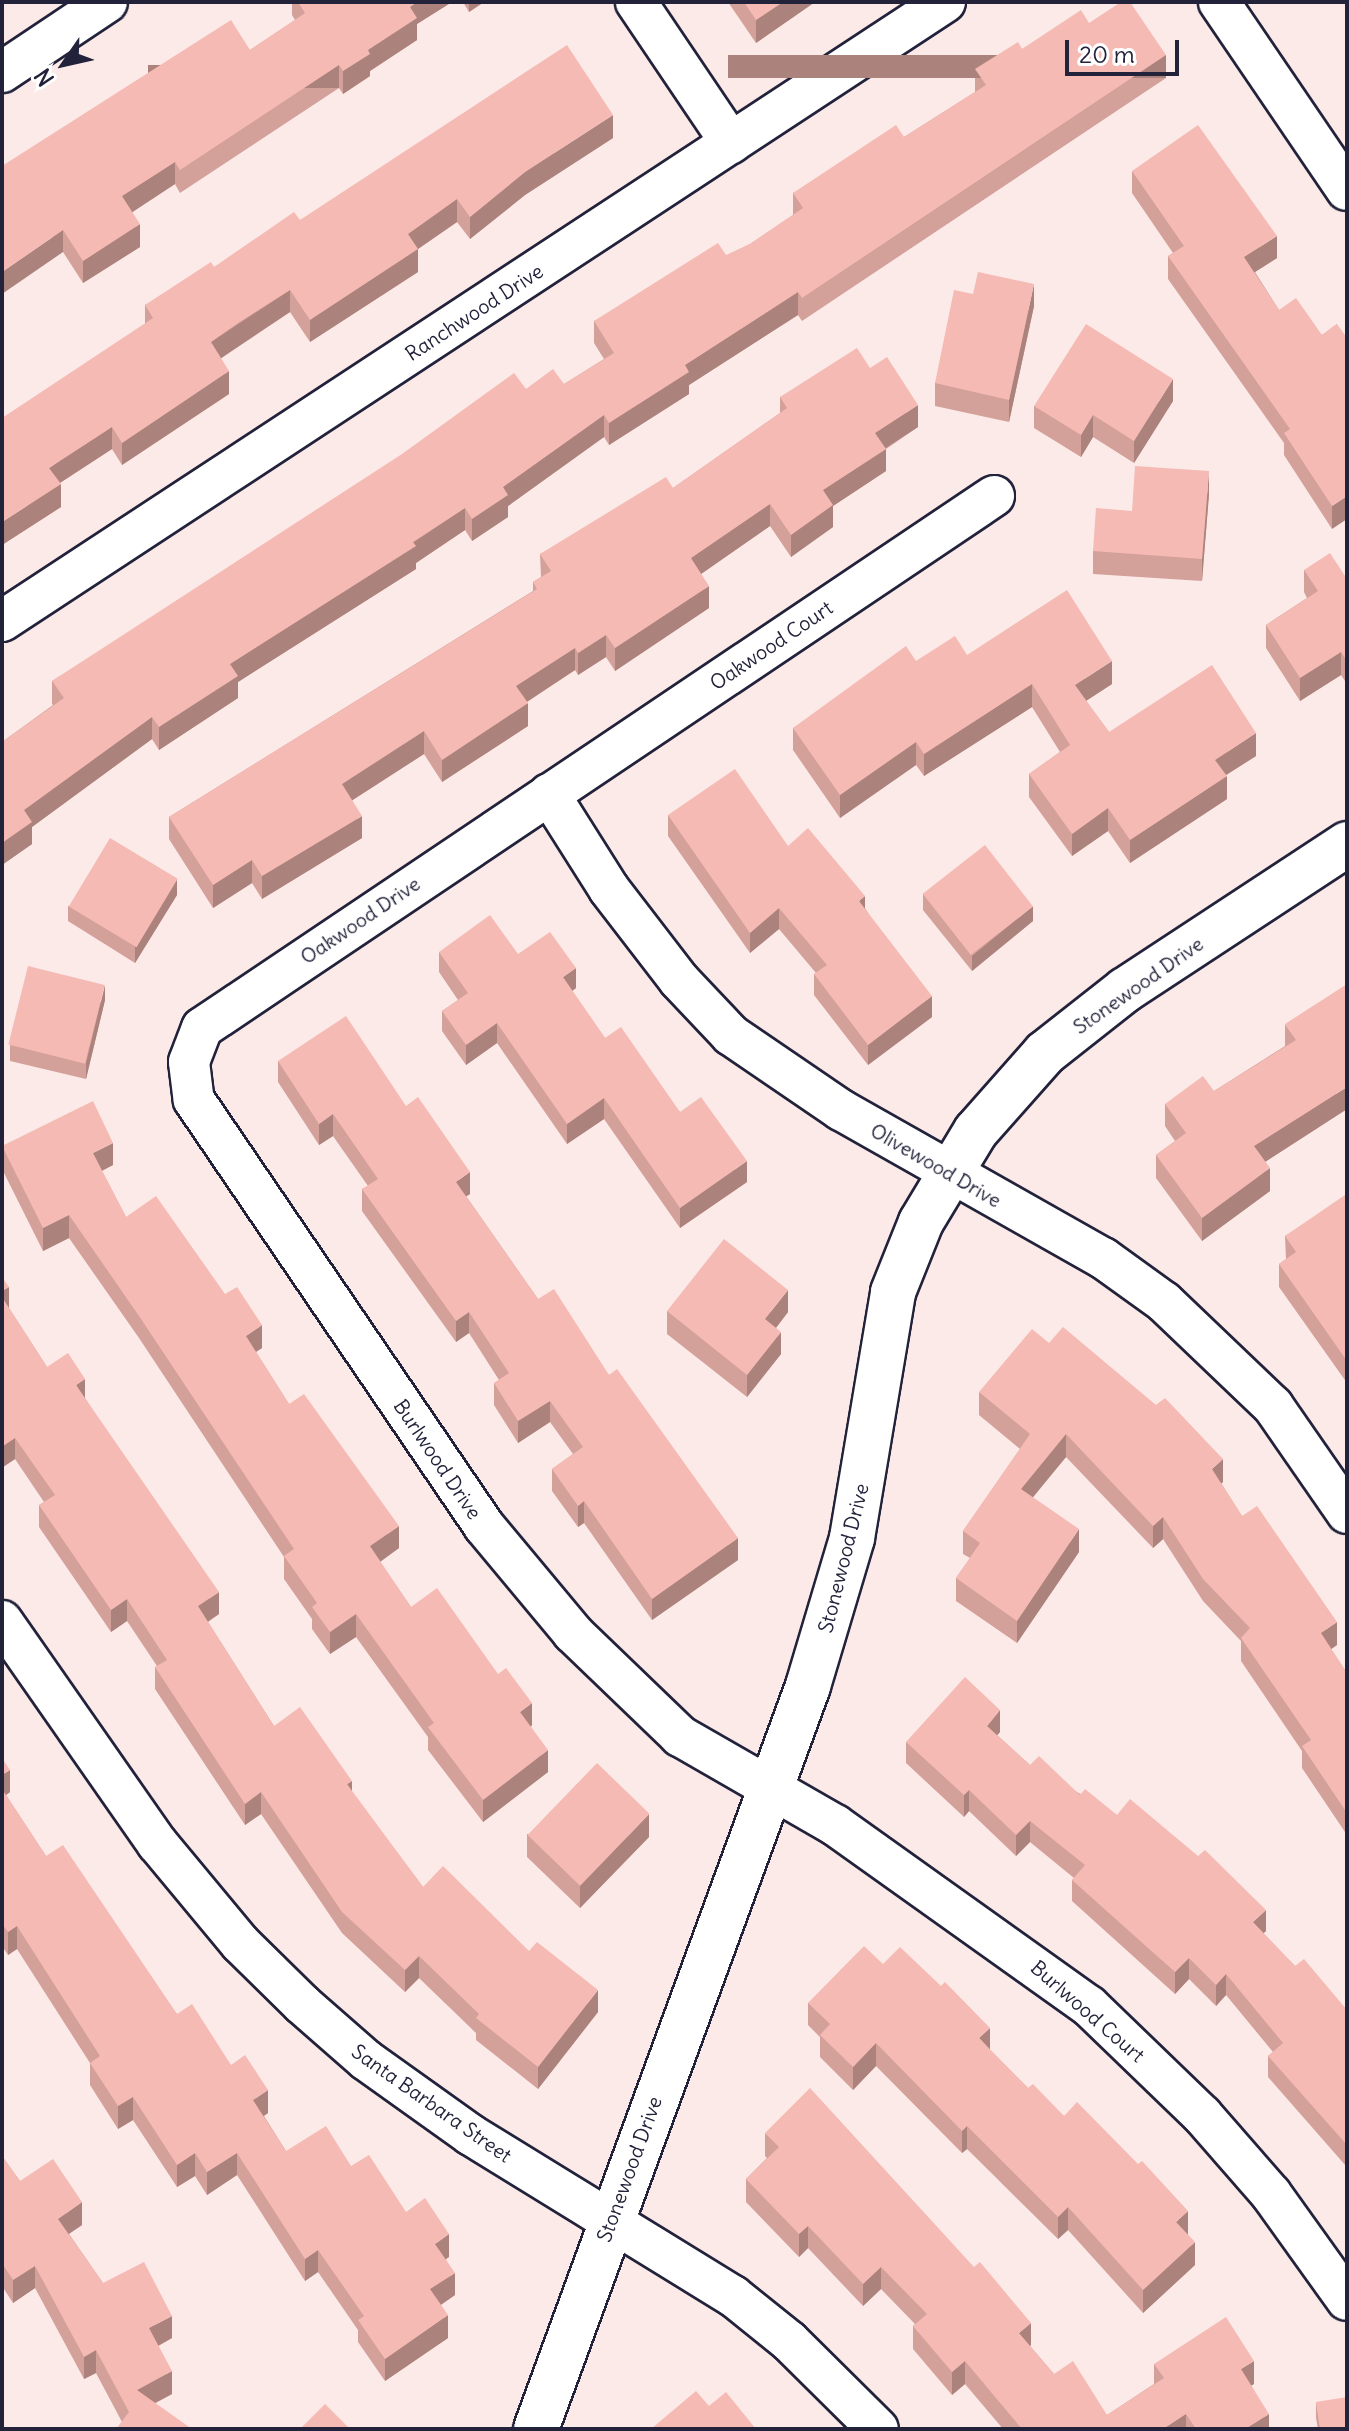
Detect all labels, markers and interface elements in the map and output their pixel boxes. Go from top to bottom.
north arrow [24,24,104,104]
scale bar [1069,24,1183,74]
text: 20 m [1079,39,1135,69]
text: N [28,63,60,92]
street label: Ranchwood Drive [401,259,547,365]
street label: Oakwood Court [705,595,837,695]
street label: Oakwood Drive [296,871,424,969]
street label: Stonewood Drive [1068,931,1208,1039]
street label: Olivewood Drive [866,1118,1006,1212]
street label: Burlwood Drive [389,1394,487,1524]
street label: Stonewood Drive [813,1481,873,1635]
street label: Burlwood Court [1026,1955,1150,2067]
street label: Santa Barbara Street [348,2039,516,2167]
street label: Stonewood Drive [592,2093,666,2245]

